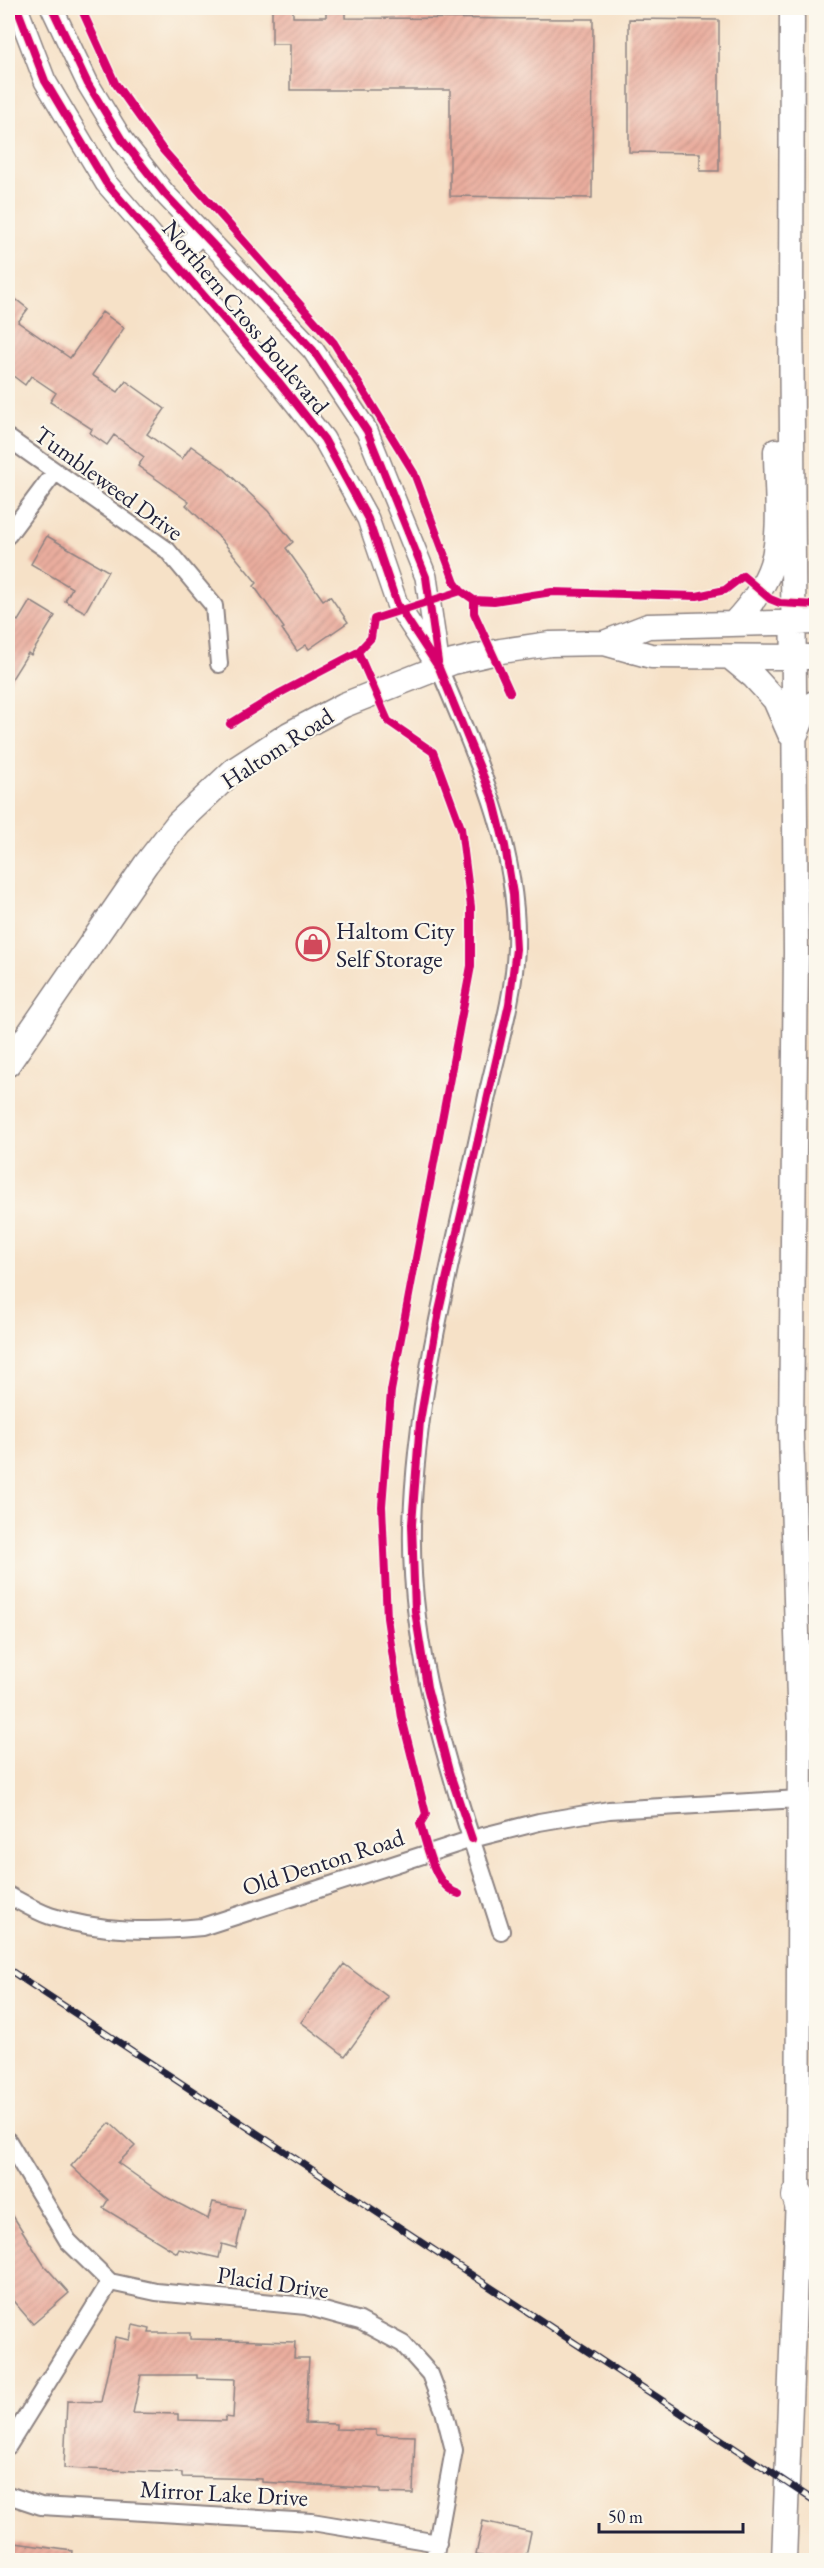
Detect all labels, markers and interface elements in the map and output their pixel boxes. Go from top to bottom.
street label: Northern Cross Boulevard [156,213,337,421]
street label: Tumbleweed Drive [28,418,190,548]
street label: Haltom Road [215,700,340,796]
place label: Haltom City Self Storage [336,915,455,974]
shop icon: Haltom City Self Storage [295,926,331,962]
street label: Old Denton Road [238,1821,409,1903]
street label: Placid Drive [215,2259,331,2305]
street label: Mirror Lake Drive [139,2473,309,2513]
scale bar [599,2496,743,2534]
text: 50 m [608,2505,643,2528]

